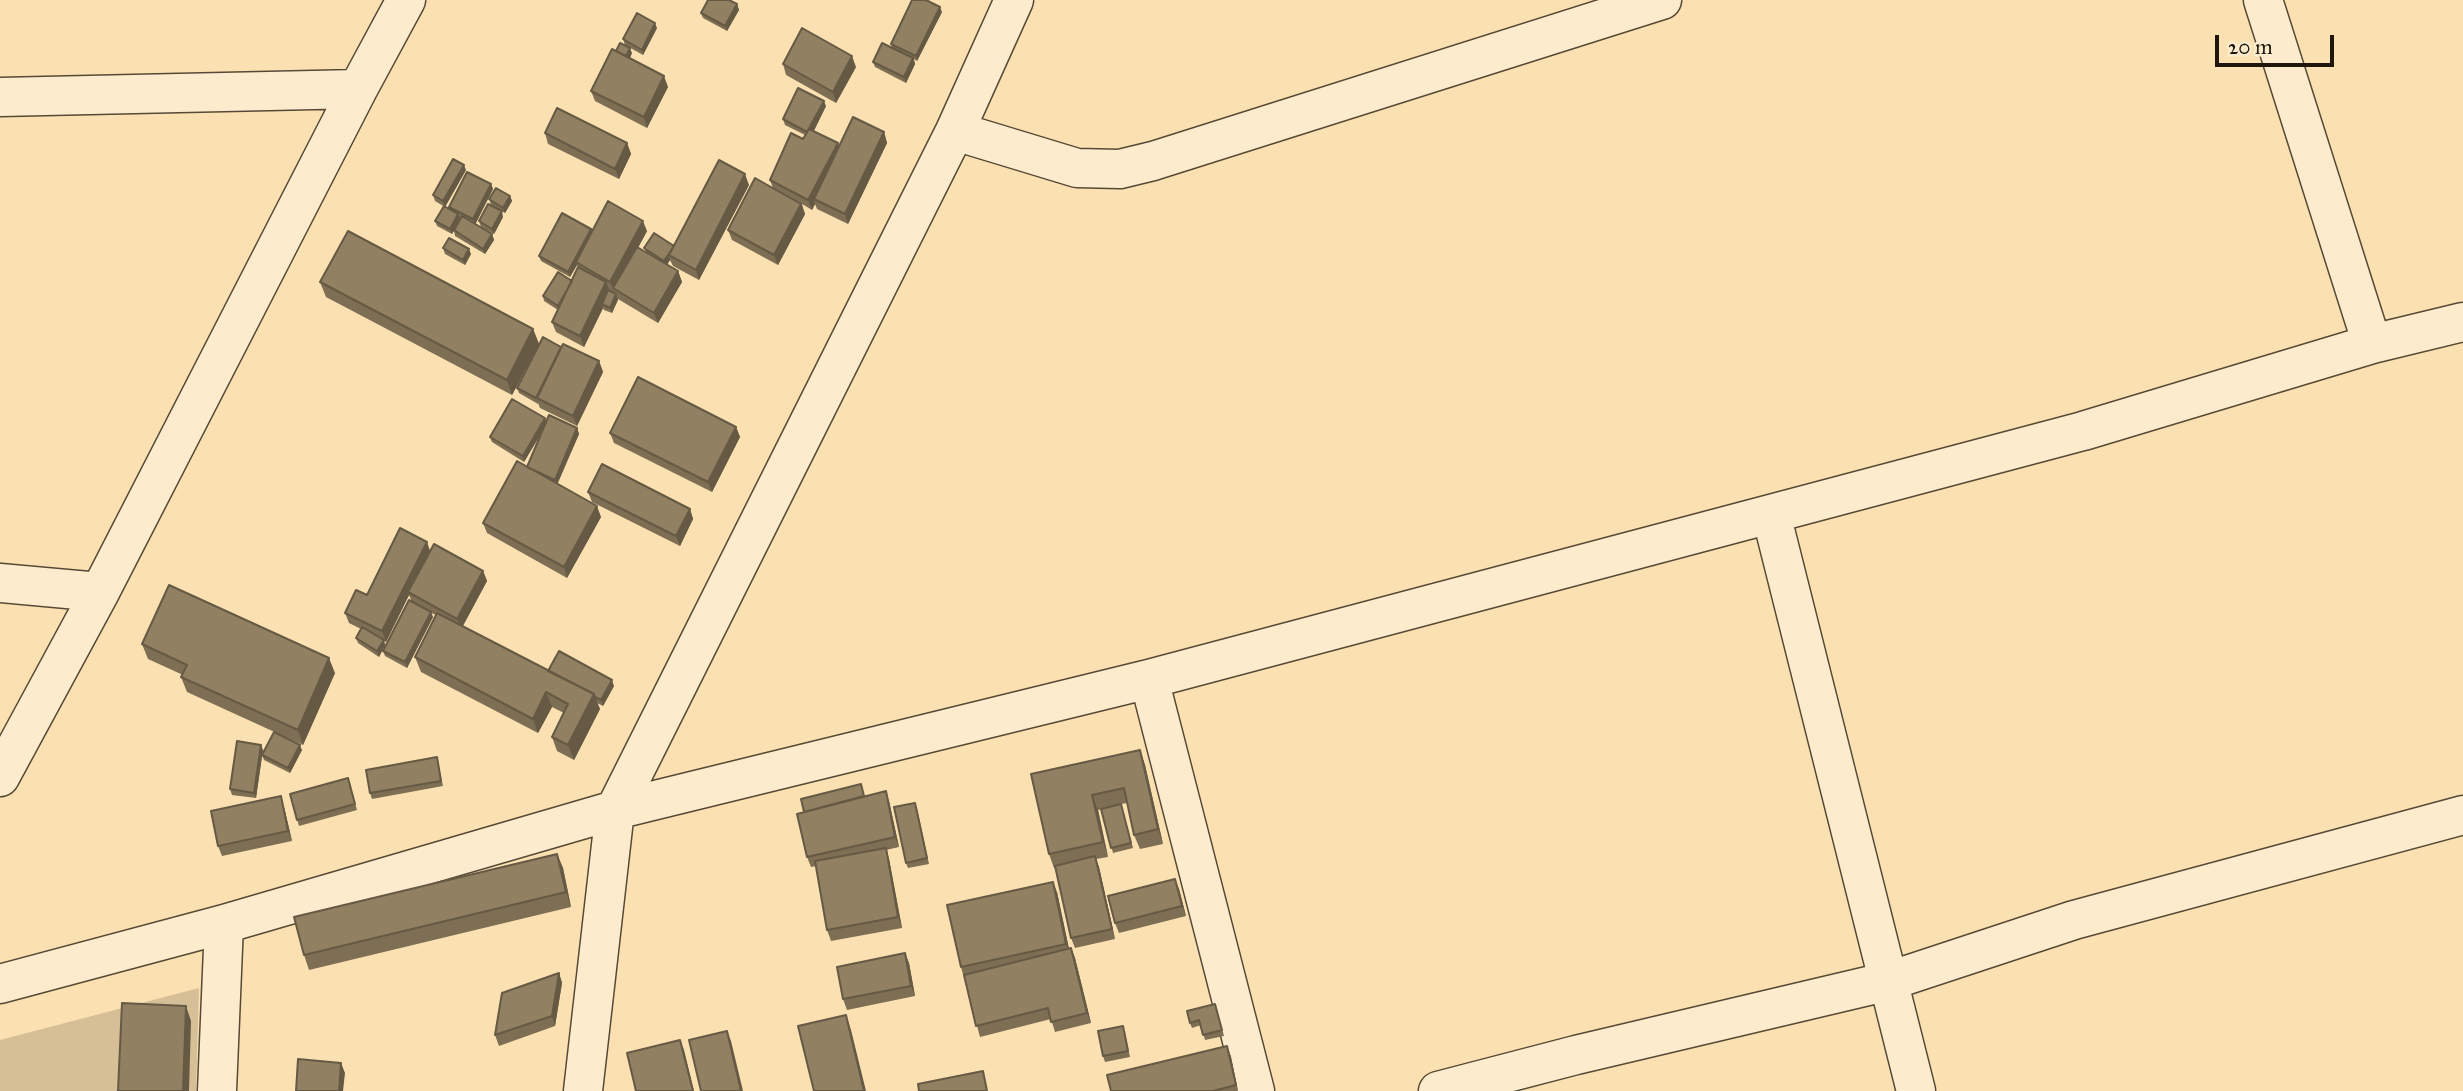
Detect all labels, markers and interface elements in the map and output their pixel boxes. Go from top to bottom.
scale bar [2218,21,2337,65]
text: 20 m [2228,34,2273,60]

